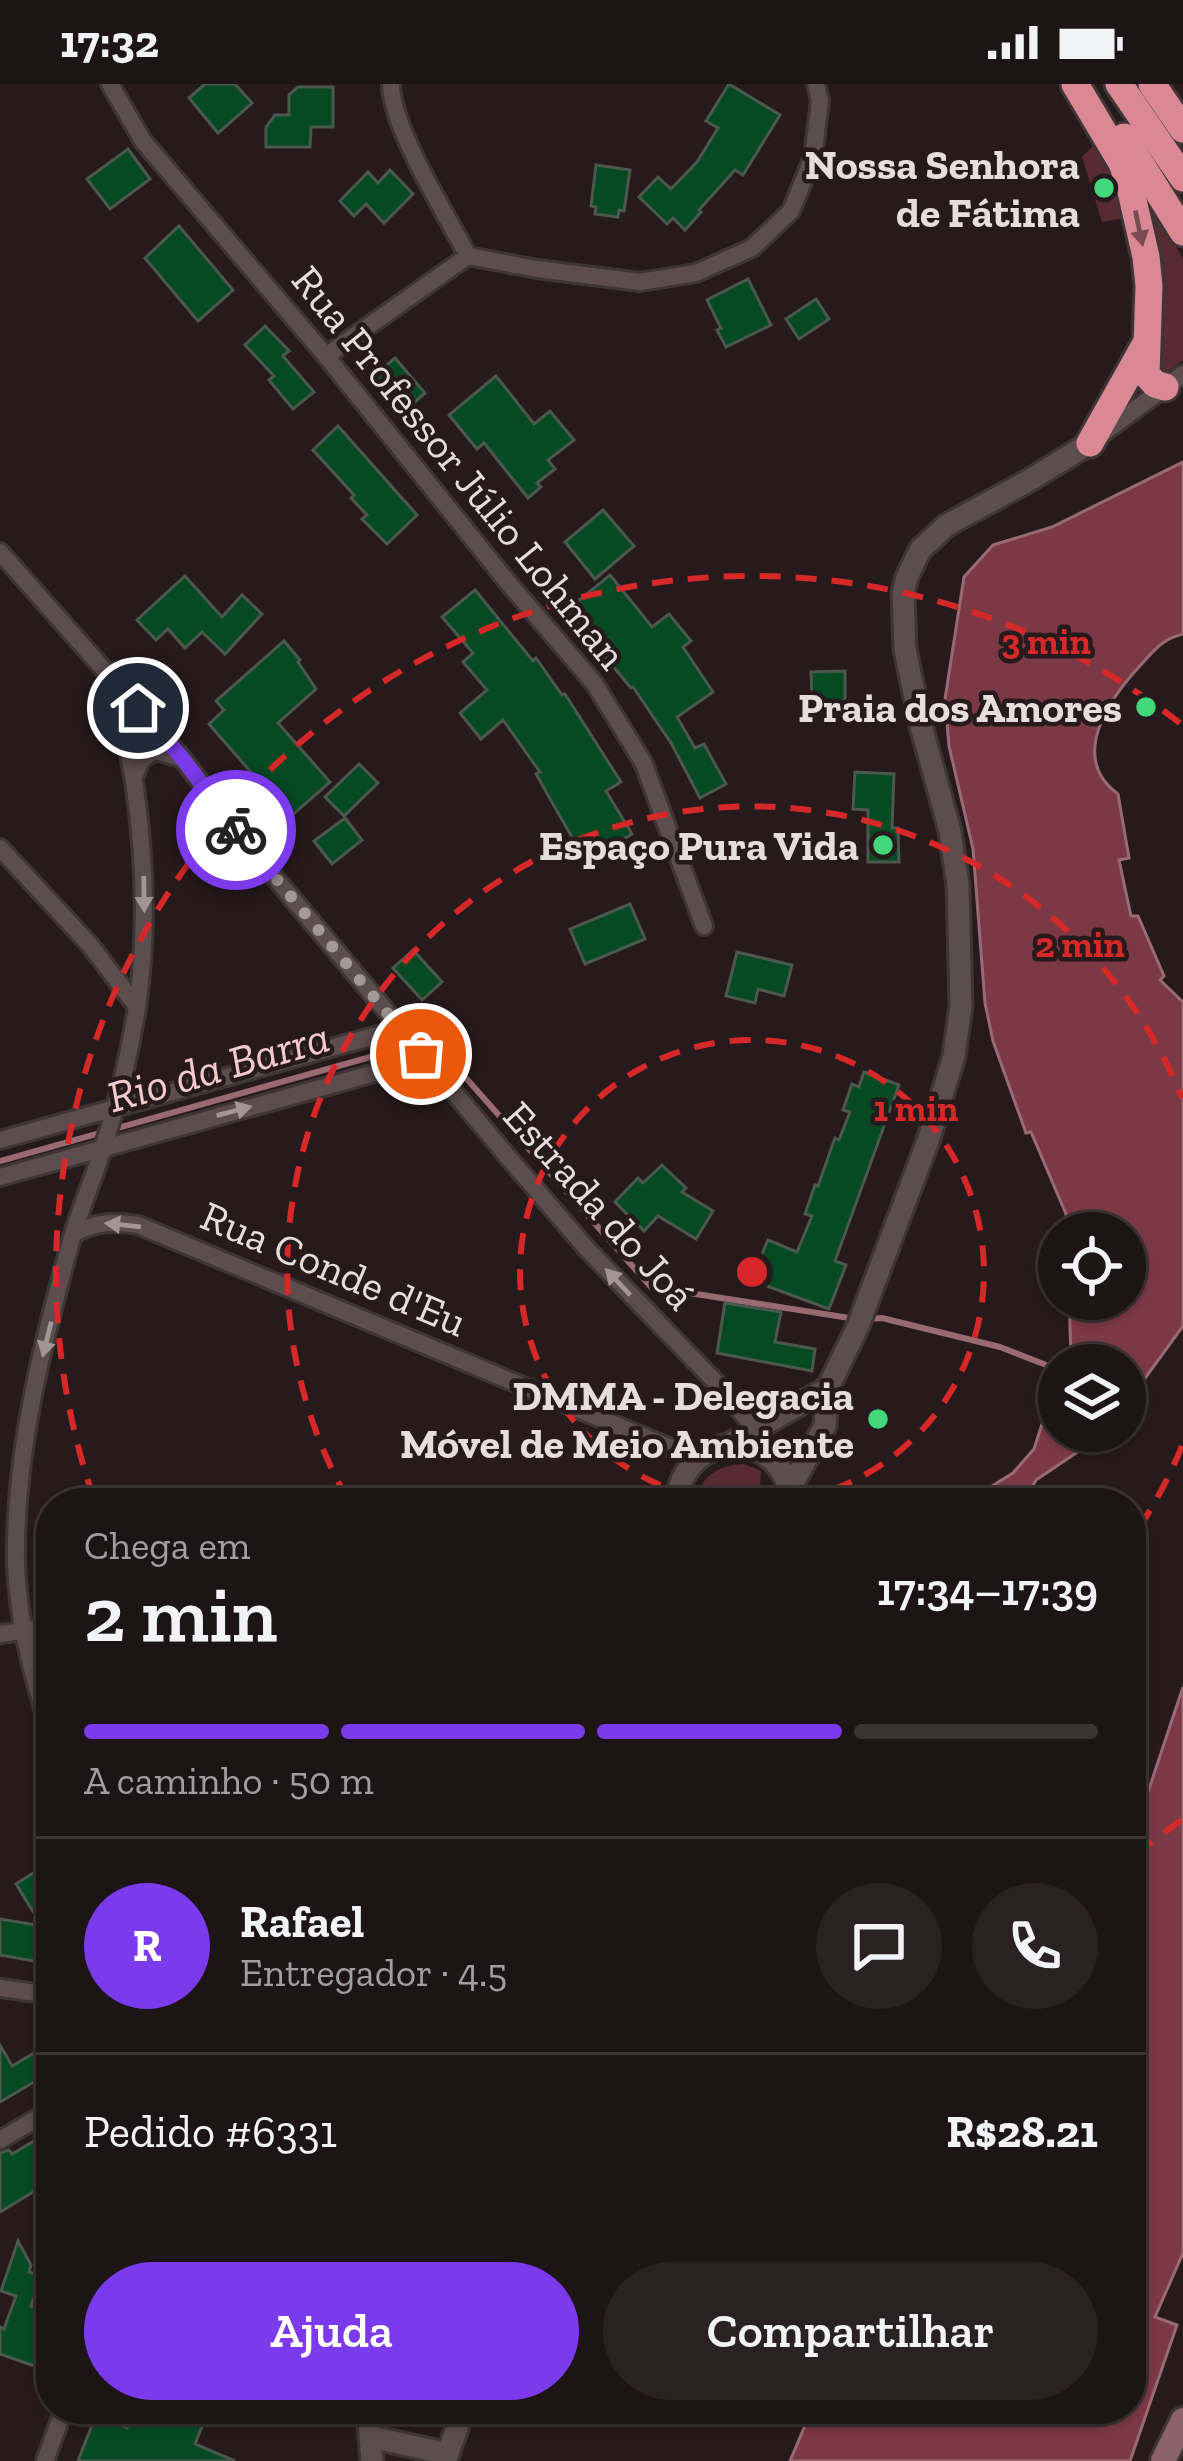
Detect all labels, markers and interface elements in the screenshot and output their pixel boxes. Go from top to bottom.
text: 17:32 [60,15,159,69]
place label: Nossa Senhora de Fátima [805,139,1080,238]
marker: Nossa Senhora de Fátima [1091,175,1117,201]
one-way arrow [1131,209,1150,247]
street label: Rua Professor Júlio Lohman [281,255,638,679]
text: 3 min [1001,620,1091,663]
pin [87,657,189,759]
icon: home [105,675,171,741]
place label: Praia dos Amores [798,682,1122,733]
marker: Praia dos Amores [1133,694,1159,720]
courier [176,770,296,890]
icon: bike [203,797,269,863]
place label: Espaço Pura Vida [539,820,859,871]
marker: Espaço Pura Vida [870,832,896,858]
one-way arrow [134,876,154,914]
text: 2 min [1035,923,1125,966]
pin [370,1003,472,1105]
water label: Rio da Barra [101,1010,335,1124]
icon: bag [388,1021,454,1087]
text: 1 min [874,1087,958,1130]
street label: Estrada do Joá [493,1091,706,1320]
one-way arrow [216,1101,253,1120]
street label: Rua Conde d'Eu [193,1190,474,1347]
map controls [1038,1212,1146,1452]
button: locate [1038,1212,1146,1320]
one-way arrow [103,1215,141,1234]
centre of rings [731,1251,773,1293]
one-way arrow [605,1268,632,1297]
one-way arrow [37,1321,56,1358]
button: layers [1038,1344,1146,1452]
place label: DMMA - Delegacia Móvel de Meio Ambiente [400,1370,854,1469]
marker: DMMA - Delegacia Móvel de Meio Ambiente [865,1406,891,1432]
text: Chega em [84,1522,250,1569]
text: 17:34–17:39 [877,1563,1098,1617]
text: 2 min [84,1567,277,1661]
text: A caminho · 50 m [84,1757,374,1804]
button: chat [816,1883,942,2009]
button: phone [972,1883,1098,2009]
text: Rafael [240,1895,364,1949]
text: R [133,1919,161,1973]
text: Entregador · 4.5 [240,1949,507,1996]
text: Pedido #6331 [84,2105,337,2159]
text: R$28.21 [946,2105,1098,2159]
button: Ajuda [84,2262,579,2400]
button: Compartilhar [603,2262,1098,2400]

